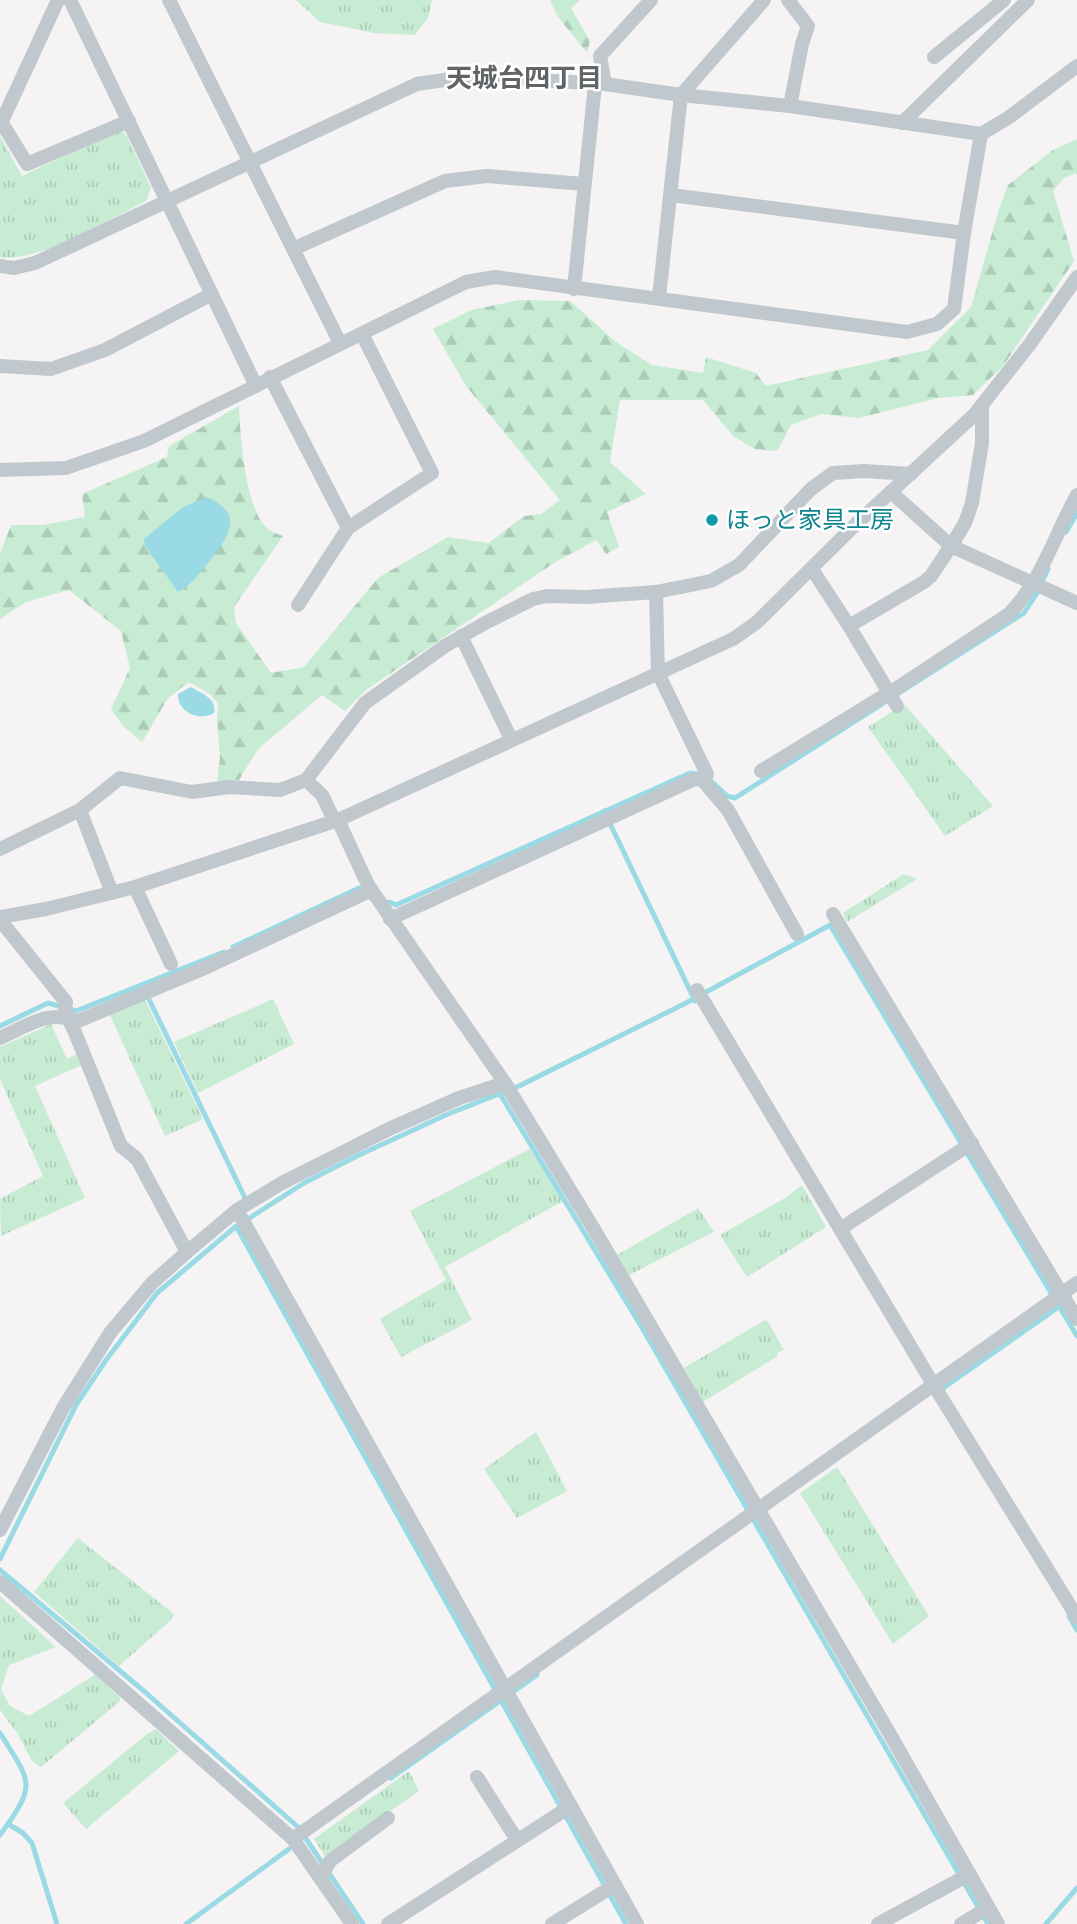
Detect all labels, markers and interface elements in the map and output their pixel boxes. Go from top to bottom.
district label: 天城台四丁目 [446,63,602,93]
place label: ほっと家具工房 [726,506,894,533]
marker: ほっと家具工房 [704,512,720,528]

